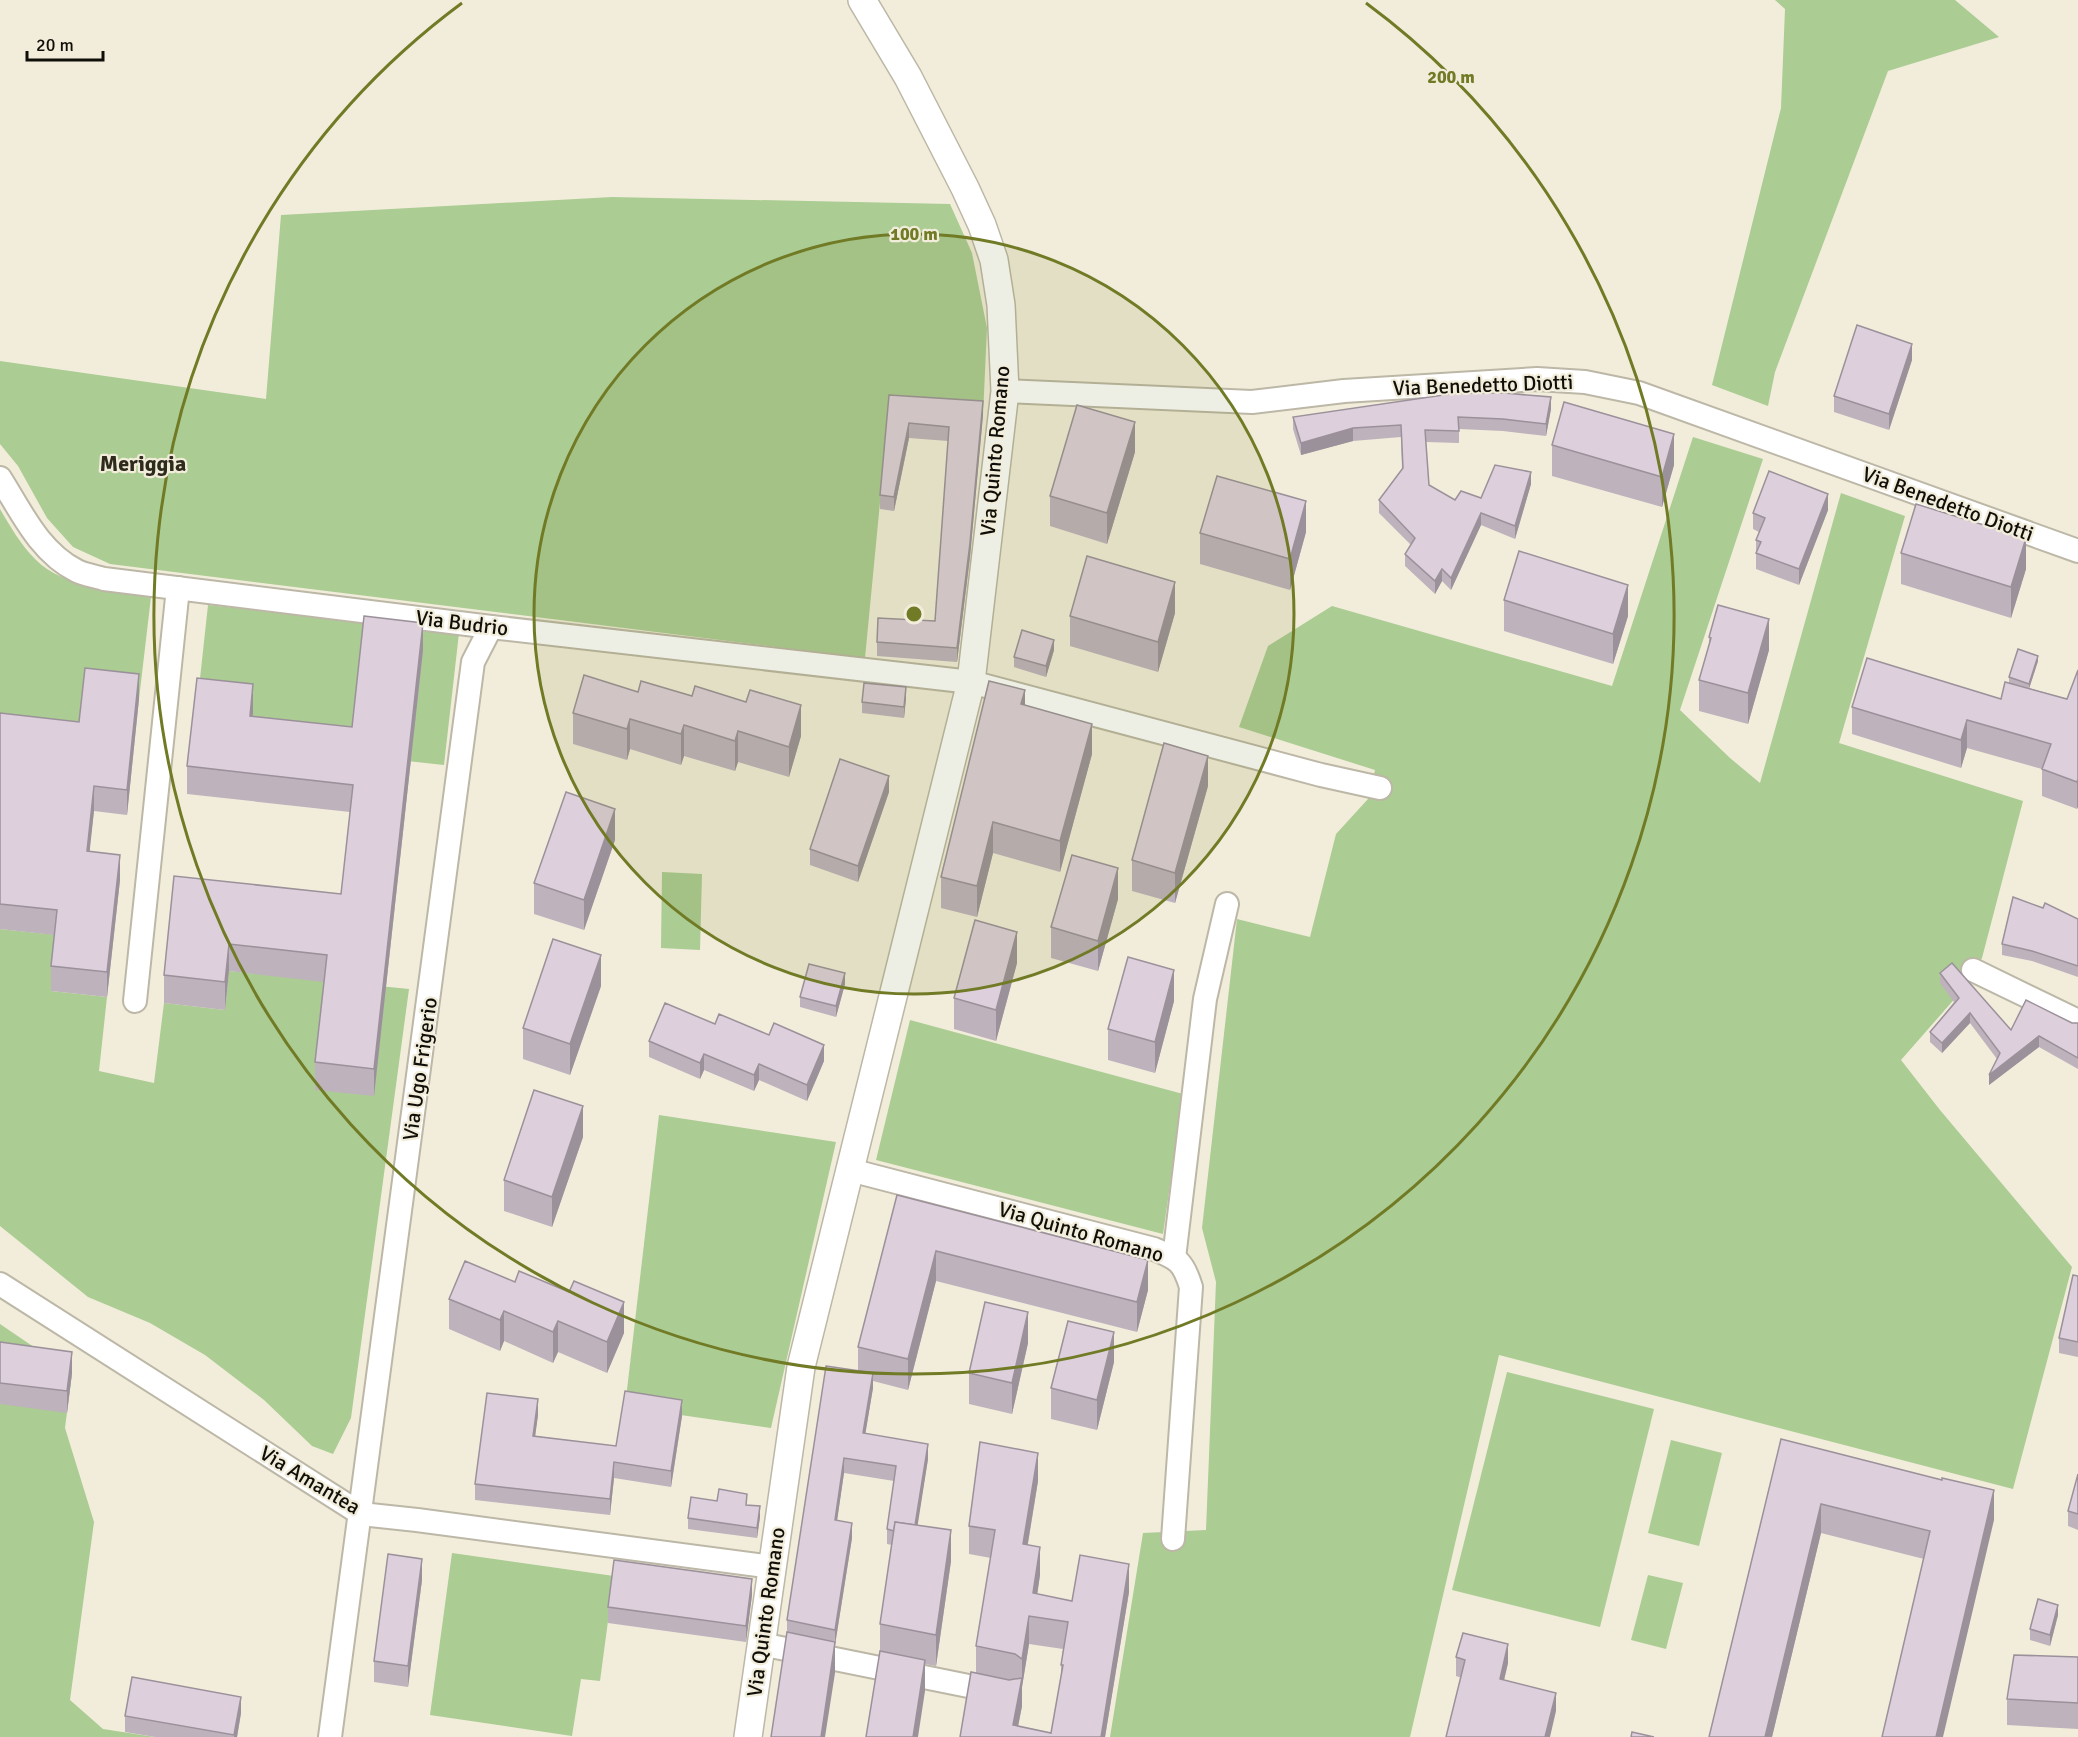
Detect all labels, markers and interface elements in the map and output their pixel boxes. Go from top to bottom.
scale bar [27,24,104,62]
text: 20 m [36,34,74,56]
text: 200 m [1427,66,1475,88]
text: 100 m [890,223,938,245]
street label: Via Quinto Romano [975,365,1015,537]
street label: Via Benedetto Diotti [1392,369,1574,401]
district label: Meriggia [100,450,186,477]
street label: Via Benedetto Diotti [1859,461,2037,547]
street label: Via Budrio [414,604,510,642]
centre of rings [904,604,924,624]
street label: Via Ugo Frigerio [397,996,443,1142]
street label: Via Quinto Romano [995,1196,1167,1268]
street label: Via Amantea [255,1440,365,1520]
street label: Via Quinto Romano [741,1526,791,1698]

